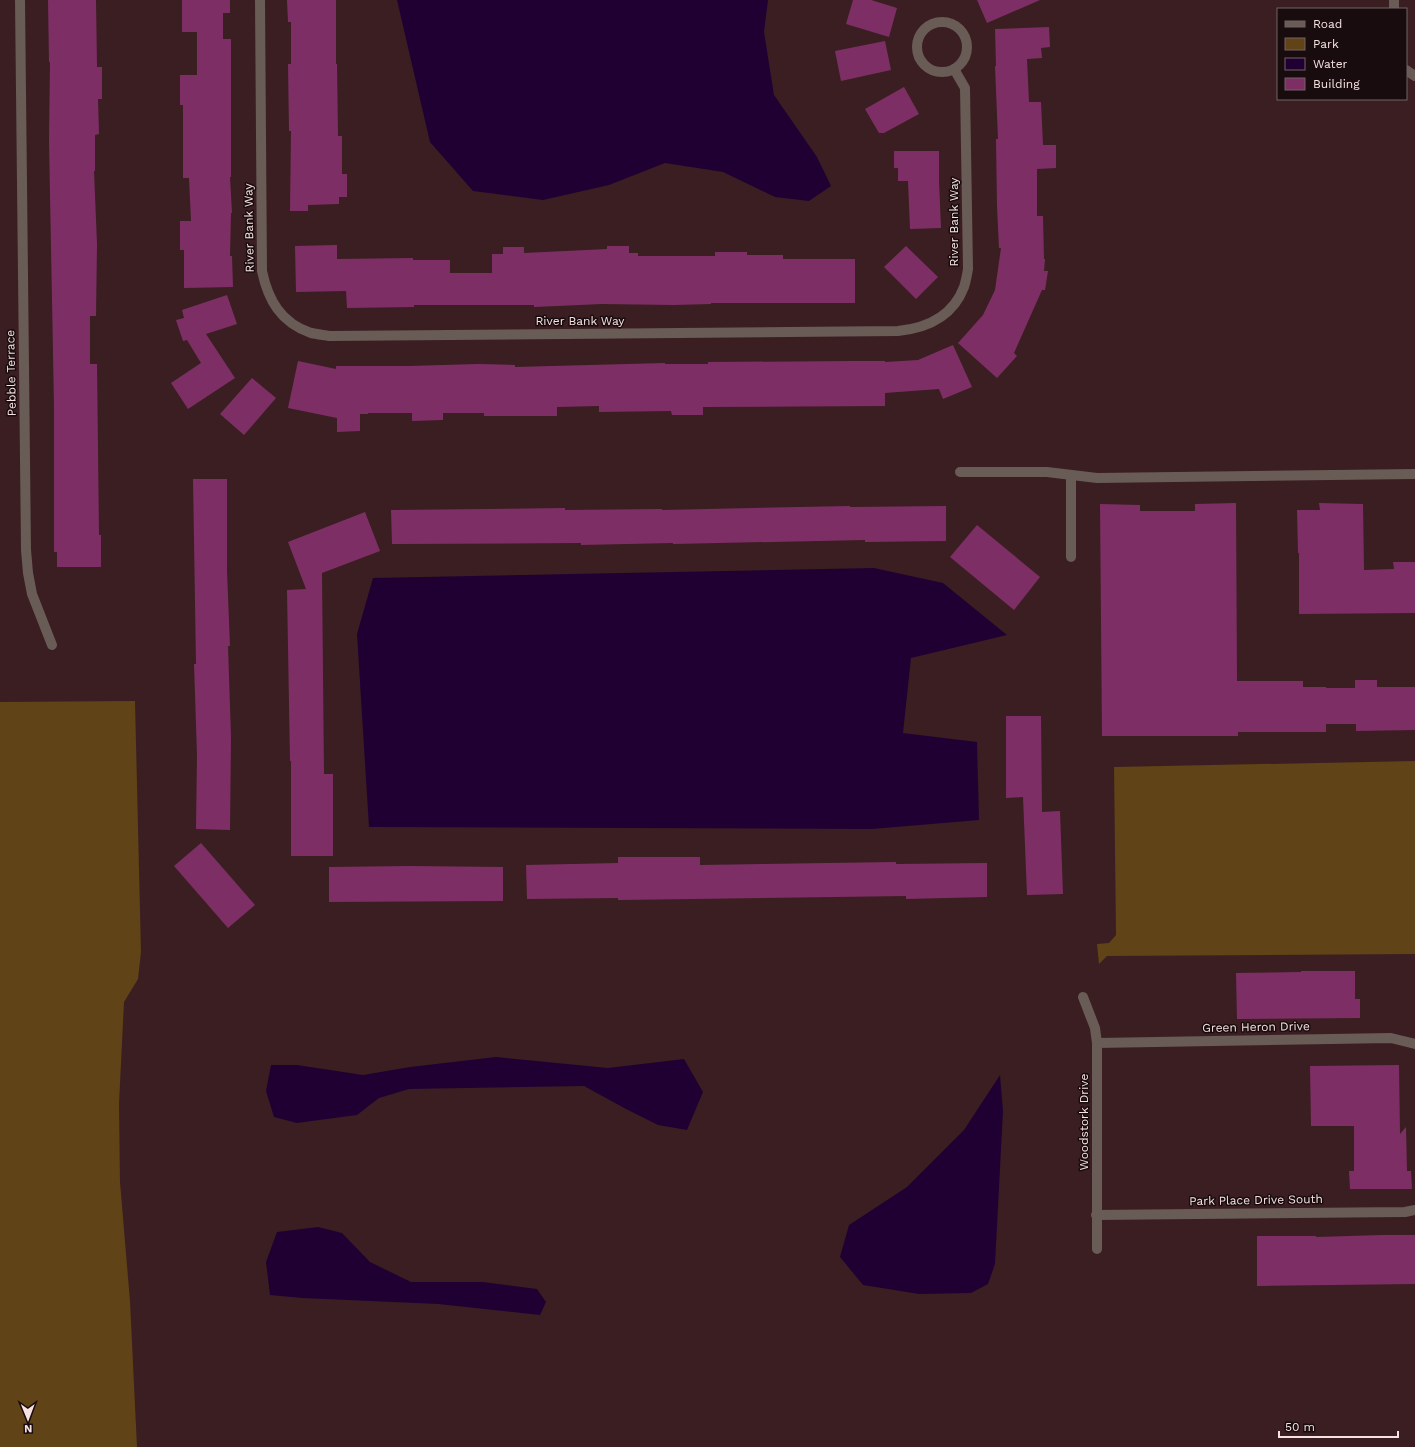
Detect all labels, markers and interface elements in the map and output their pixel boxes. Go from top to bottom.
legend [1277,8,1407,100]
text: Road [1313,17,1342,31]
text: Park [1313,37,1339,51]
text: Water [1313,57,1348,71]
text: Building [1313,77,1360,91]
street label: River Bank Way [947,177,961,267]
street label: River Bank Way [241,183,257,273]
street label: River Bank Way [535,314,625,328]
street label: Pebble Terrace [3,330,19,416]
street label: Green Heron Drive [1202,1019,1310,1035]
street label: Woodstork Drive [1077,1073,1091,1170]
street label: Park Place Drive South [1189,1192,1323,1208]
north arrow [8,1399,48,1439]
scale bar [1279,1413,1398,1439]
text: 50 m [1285,1420,1315,1434]
text: N [24,1422,32,1435]

